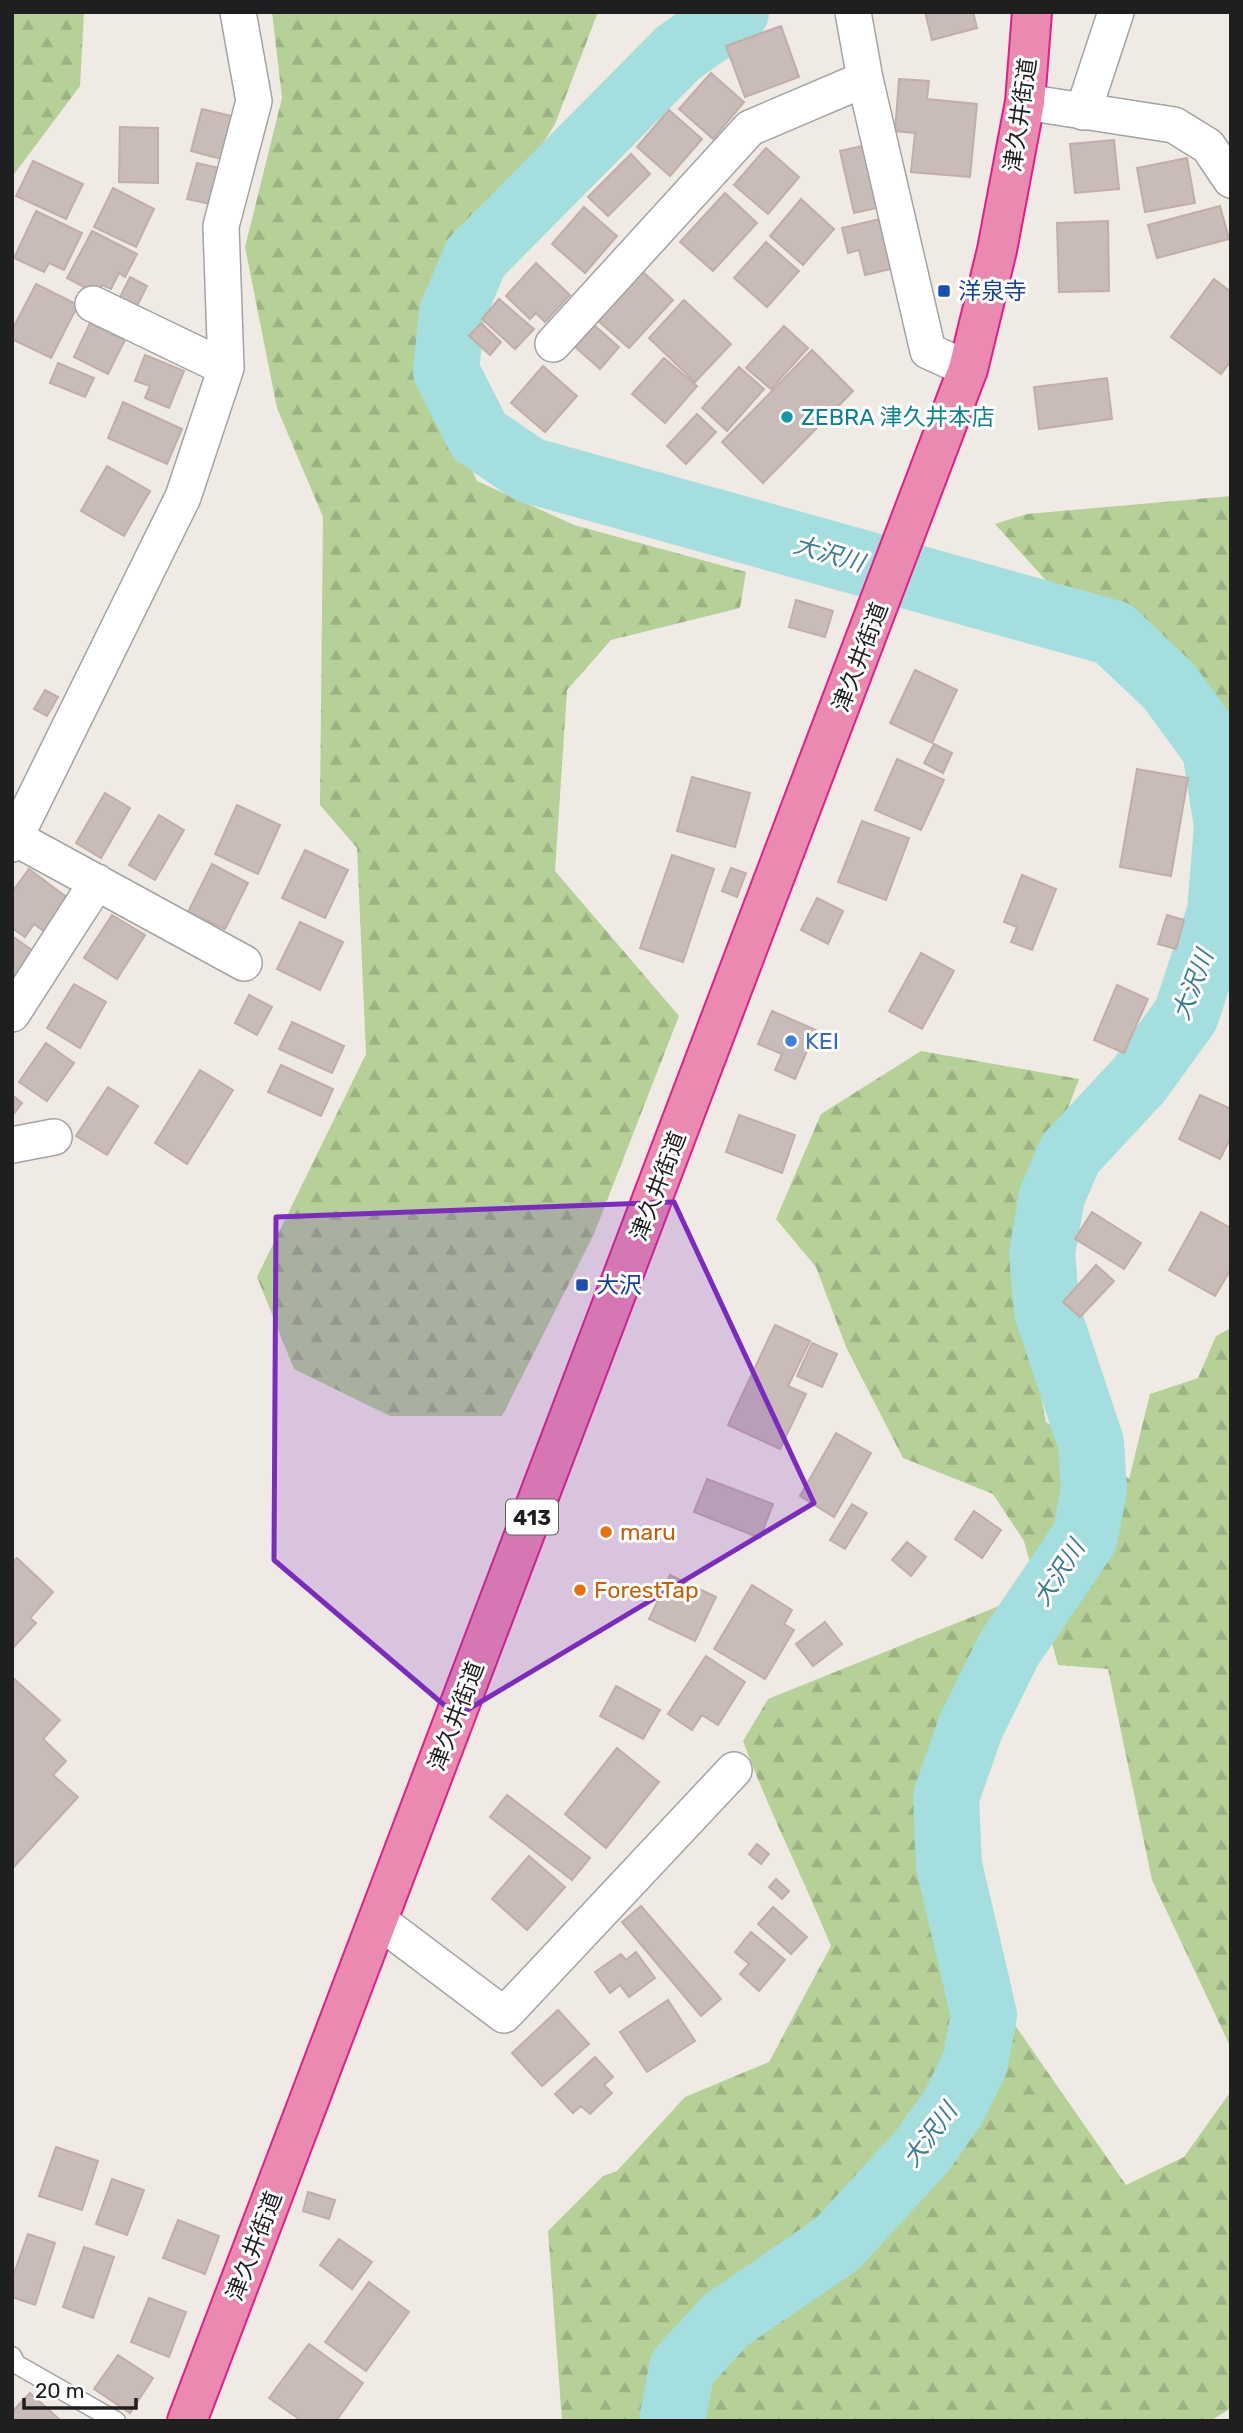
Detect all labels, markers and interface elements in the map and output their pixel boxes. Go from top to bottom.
street label: 津久井街道 [998,56,1042,174]
place label: 洋泉寺 [958,277,1027,305]
marker: 洋泉寺 [936,283,952,299]
place label: ZEBRA 津久井本店 [801,403,995,431]
marker: ZEBRA 津久井本店 [779,409,795,425]
water label: 大沢川 [791,531,870,578]
street label: 津久井街道 [826,598,894,716]
water label: 大沢川 [1167,944,1220,1024]
place label: KEI [805,1027,839,1055]
marker: KEI [783,1033,799,1049]
street label: 津久井街道 [624,1127,692,1245]
place label: 大沢 [596,1271,642,1299]
marker: 大沢 [574,1277,590,1293]
road number: 413 [506,1500,558,1534]
place label: maru [620,1518,676,1546]
marker: maru [598,1524,614,1540]
water label: 大沢川 [1028,1533,1092,1611]
place label: ForestTap [594,1576,699,1604]
marker: ForestTap [572,1582,588,1598]
street label: 津久井街道 [422,1657,490,1775]
water label: 大沢川 [897,2095,965,2172]
street label: 津久井街道 [220,2187,288,2305]
scale bar [24,2366,136,2410]
text: 20 m [35,2378,84,2403]

